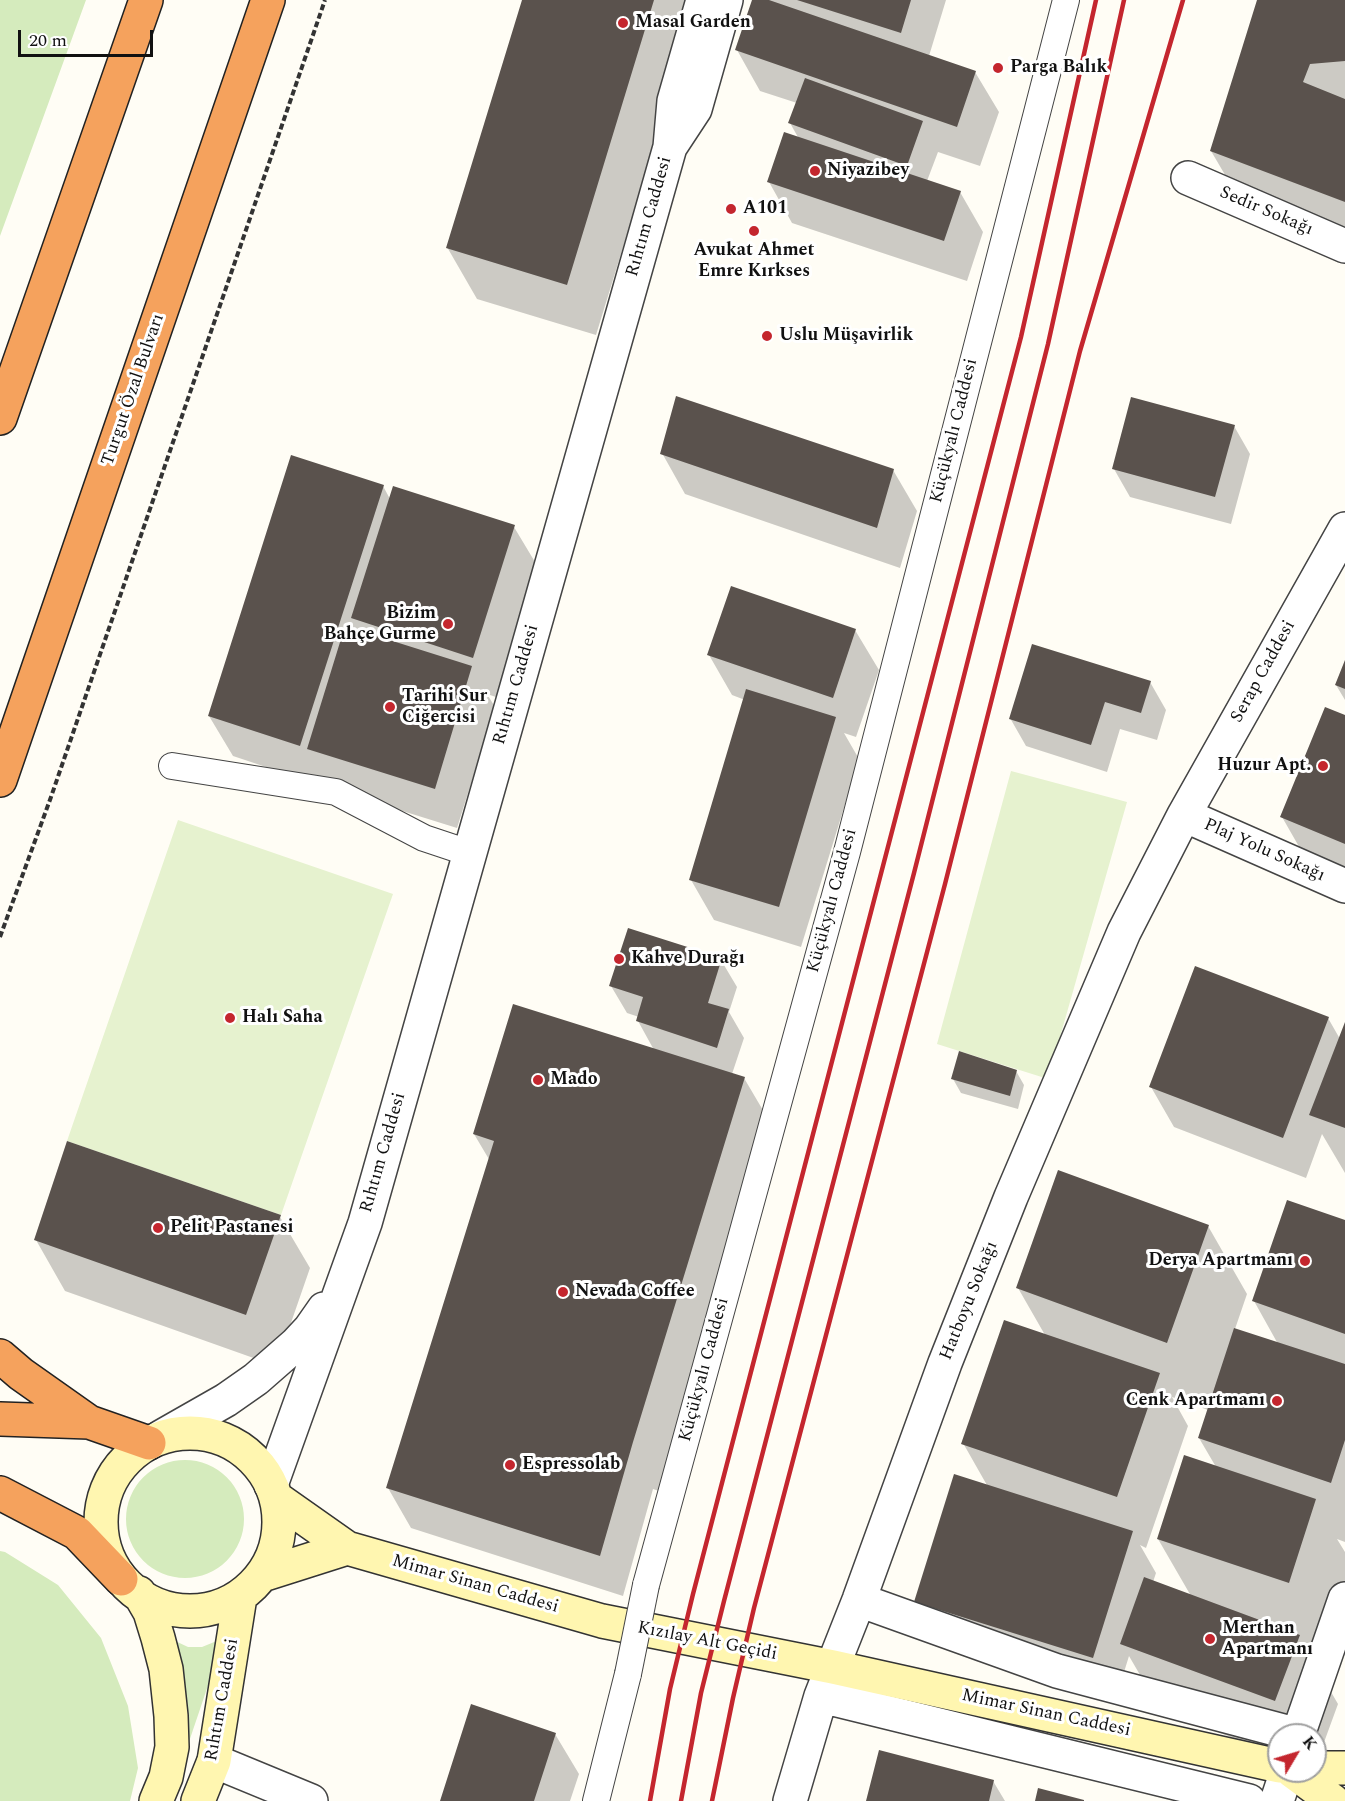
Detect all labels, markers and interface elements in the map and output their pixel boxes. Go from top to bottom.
place label: Masal Garden [635,12,751,34]
marker: Masal Garden [616,16,630,30]
scale bar [21,18,156,56]
text: 20 m [29,27,67,54]
place label: Parga Balık [1010,57,1107,79]
marker: Parga Balık [991,61,1005,75]
street label: Rıhtım Caddesi [623,154,677,280]
place label: Niyazibey [827,160,909,182]
marker: Niyazibey [808,164,822,178]
street label: Sedir Sokağı [1216,183,1316,241]
place label: A101 [743,198,787,220]
marker: A101 [724,202,738,216]
marker: Avukat Ahmet Emre Kırkses [747,224,761,238]
place label: Avukat Ahmet Emre Kırkses [694,240,814,282]
street label: Turgut Özal Bulvarı [98,311,170,469]
place label: Uslu Müşavirlik [779,325,913,347]
marker: Uslu Müşavirlik [760,329,774,343]
street label: Küçükyalı Caddesi [927,357,983,505]
place label: Bizim Bahçe Gurme [324,603,436,646]
marker: Bizim Bahçe Gurme [441,617,455,631]
street label: Serap Caddesi [1227,617,1301,727]
street label: Rıhtım Caddesi [490,622,544,748]
place label: Tarihi Sur Ciğercisi [402,686,487,728]
marker: Tarihi Sur Ciğercisi [383,700,397,714]
place label: Huzur Apt. [1217,755,1311,777]
marker: Huzur Apt. [1316,759,1330,773]
street label: Plaj Yolu Sokağı [1200,815,1328,887]
street label: Küçükyalı Caddesi [803,827,863,975]
place label: Kahve Durağı [631,948,745,970]
marker: Kahve Durağı [612,952,626,966]
place label: Halı Saha [242,1007,323,1029]
marker: Halı Saha [223,1011,237,1025]
place label: Mado [550,1069,598,1091]
marker: Mado [531,1073,545,1087]
street label: Rıhtım Caddesi [357,1090,411,1216]
place label: Pelit Pastanesi [170,1217,294,1239]
marker: Pelit Pastanesi [151,1221,165,1235]
street label: Hatboyu Sokağı [936,1238,1004,1364]
place label: Derya Apartmanı [1148,1250,1293,1272]
marker: Derya Apartmanı [1298,1254,1312,1268]
place label: Nevada Coffee [575,1281,695,1303]
marker: Nevada Coffee [556,1285,570,1299]
street label: Küçükyalı Caddesi [675,1296,735,1444]
place label: Cenk Apartmanı [1126,1390,1265,1412]
marker: Cenk Apartmanı [1270,1394,1284,1408]
place label: Espressolab [522,1454,620,1476]
marker: Espressolab [503,1458,517,1472]
street label: Mimar Sinan Caddesi [389,1551,561,1619]
street label: Kızılay Alt Geçidi [635,1618,779,1666]
place label: Merthan Apartmanı [1222,1618,1313,1660]
marker: Merthan Apartmanı [1203,1632,1217,1646]
street label: Rıhtım Caddesi [202,1637,244,1763]
street label: Mimar Sinan Caddesi [960,1686,1132,1742]
north arrow [1267,1723,1327,1783]
text: K [1296,1731,1323,1755]

